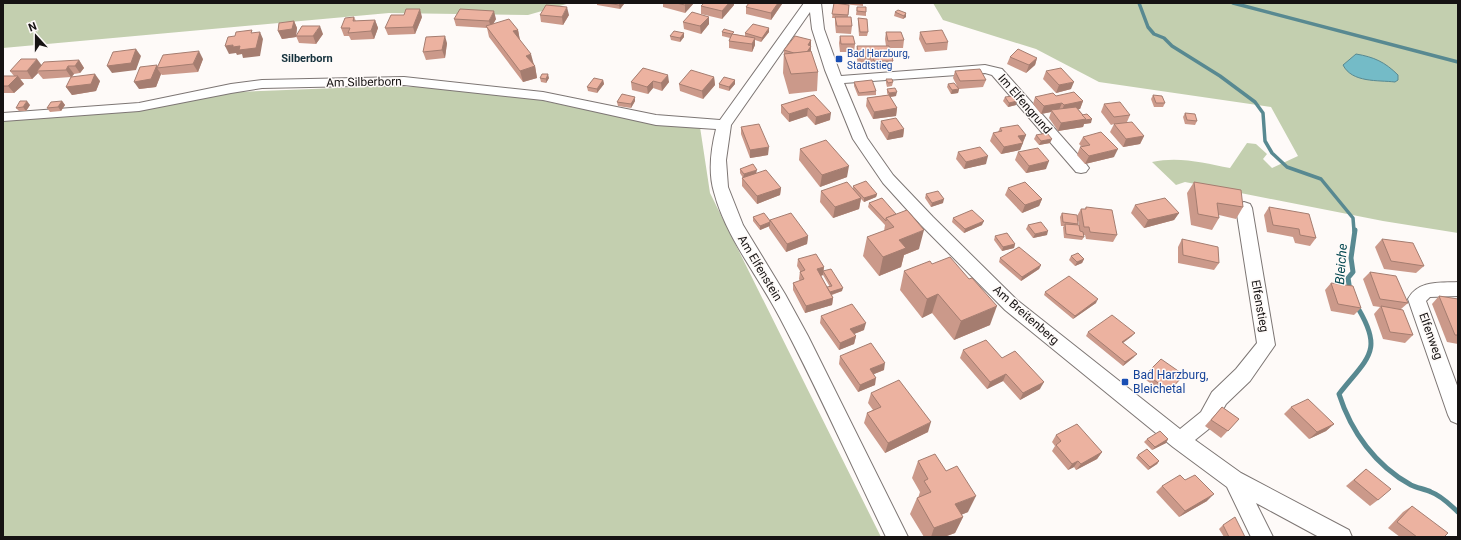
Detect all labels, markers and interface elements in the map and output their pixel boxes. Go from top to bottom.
north arrow [16,16,56,56]
text: N [27,20,39,35]
place label: Bad Harzburg, Stadtstieg [847,48,910,71]
district label: Silberborn [281,52,333,65]
marker: Bad Harzburg, Stadtstieg [834,54,844,64]
street label: Im Elfengrund [995,71,1055,137]
street label: Am Silberborn [326,74,402,90]
street label: Am Elfenstein [735,233,785,303]
water label: Bleiche [1332,243,1350,285]
street label: Elfenstieg [1249,279,1271,333]
street label: Am Breitenberg [990,283,1062,347]
street label: Elfenweg [1416,311,1446,361]
place label: Bad Harzburg, Bleichetal [1133,368,1208,396]
marker: Bad Harzburg, Bleichetal [1120,377,1130,387]

